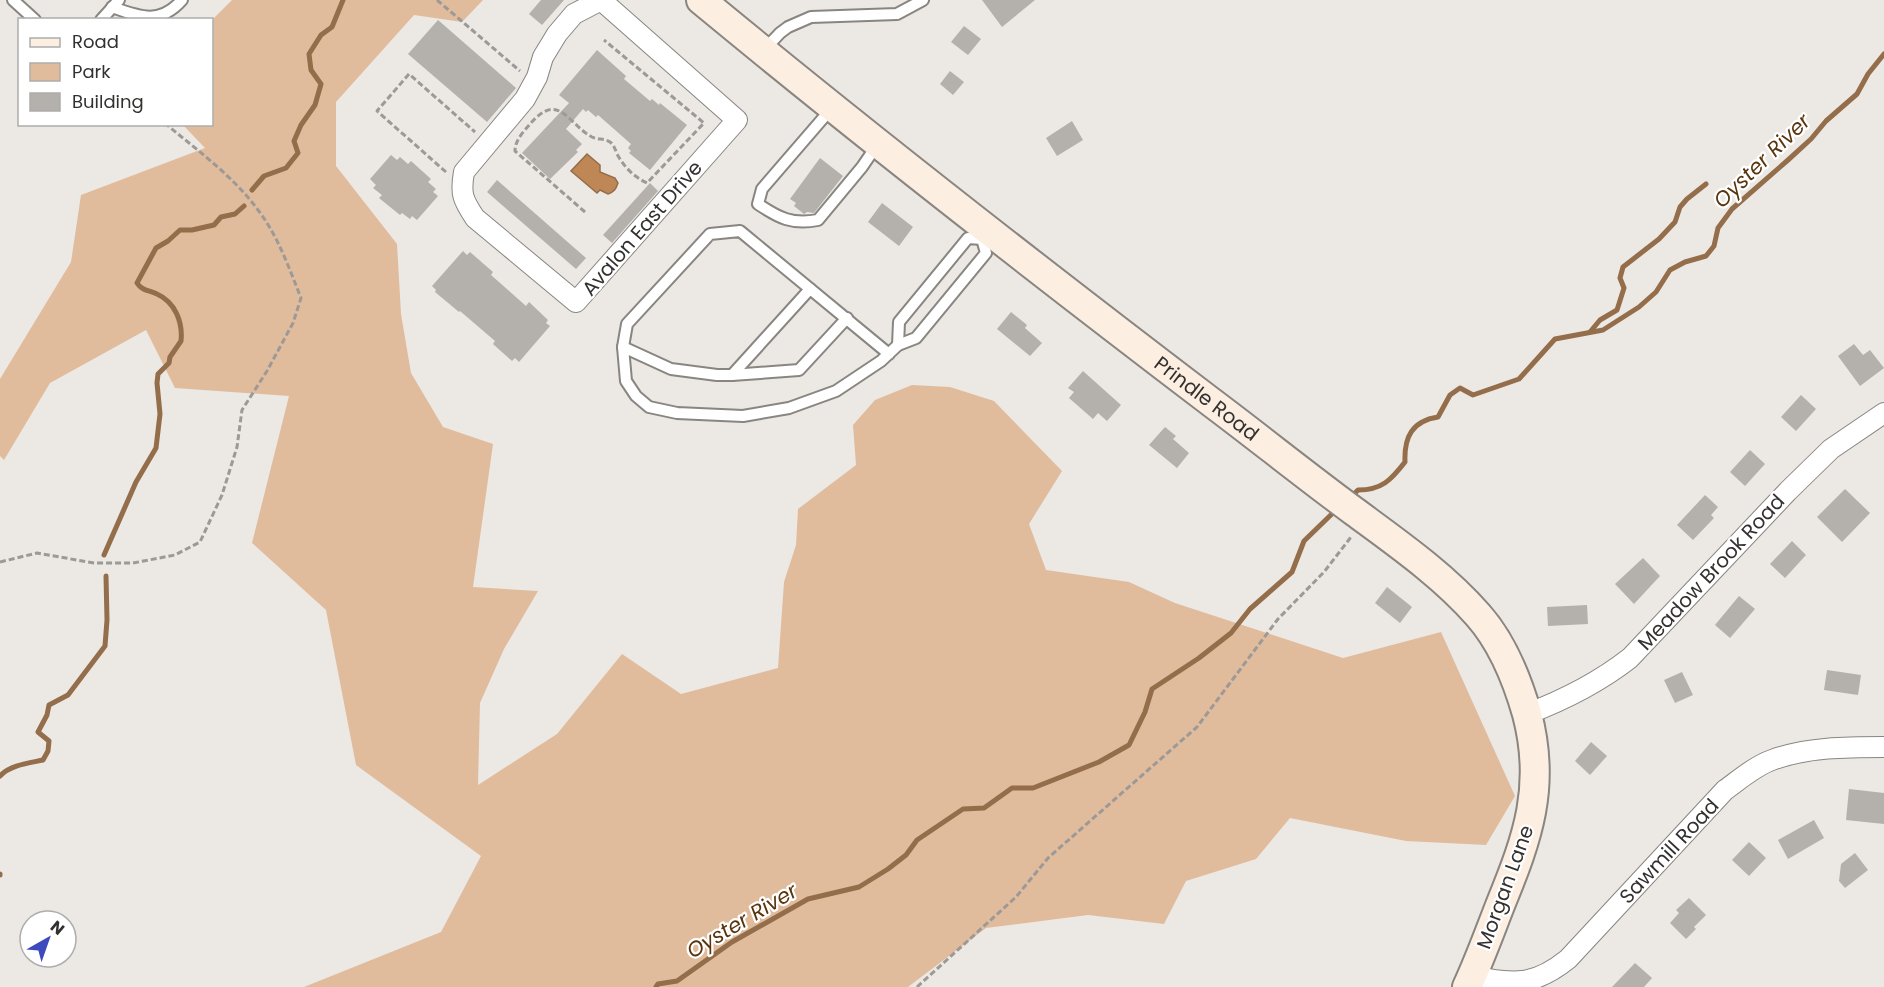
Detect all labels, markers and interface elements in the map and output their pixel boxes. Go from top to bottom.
legend [18,18,213,126]
text: Road [72,29,119,54]
text: Park [72,59,111,84]
text: Building [72,89,144,114]
water label: Oyster River [1707,106,1817,214]
street label: Avalon East Drive [575,154,709,302]
street label: Prindle Road [1148,350,1265,448]
street label: Meadow Brook Road [1631,488,1791,656]
street label: Sawmill Road [1613,792,1725,910]
street label: Morgan Lane [1470,821,1540,953]
water label: Oyster River [681,875,804,965]
north arrow [18,909,78,969]
text: N [45,915,69,941]

